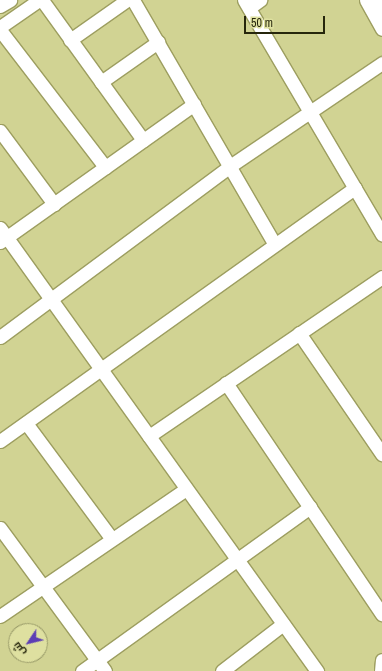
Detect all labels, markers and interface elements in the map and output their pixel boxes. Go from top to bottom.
scale bar [246,8,327,34]
text: 50 m [251,15,273,31]
north arrow [8,623,48,663]
text: ش [9,640,29,659]

